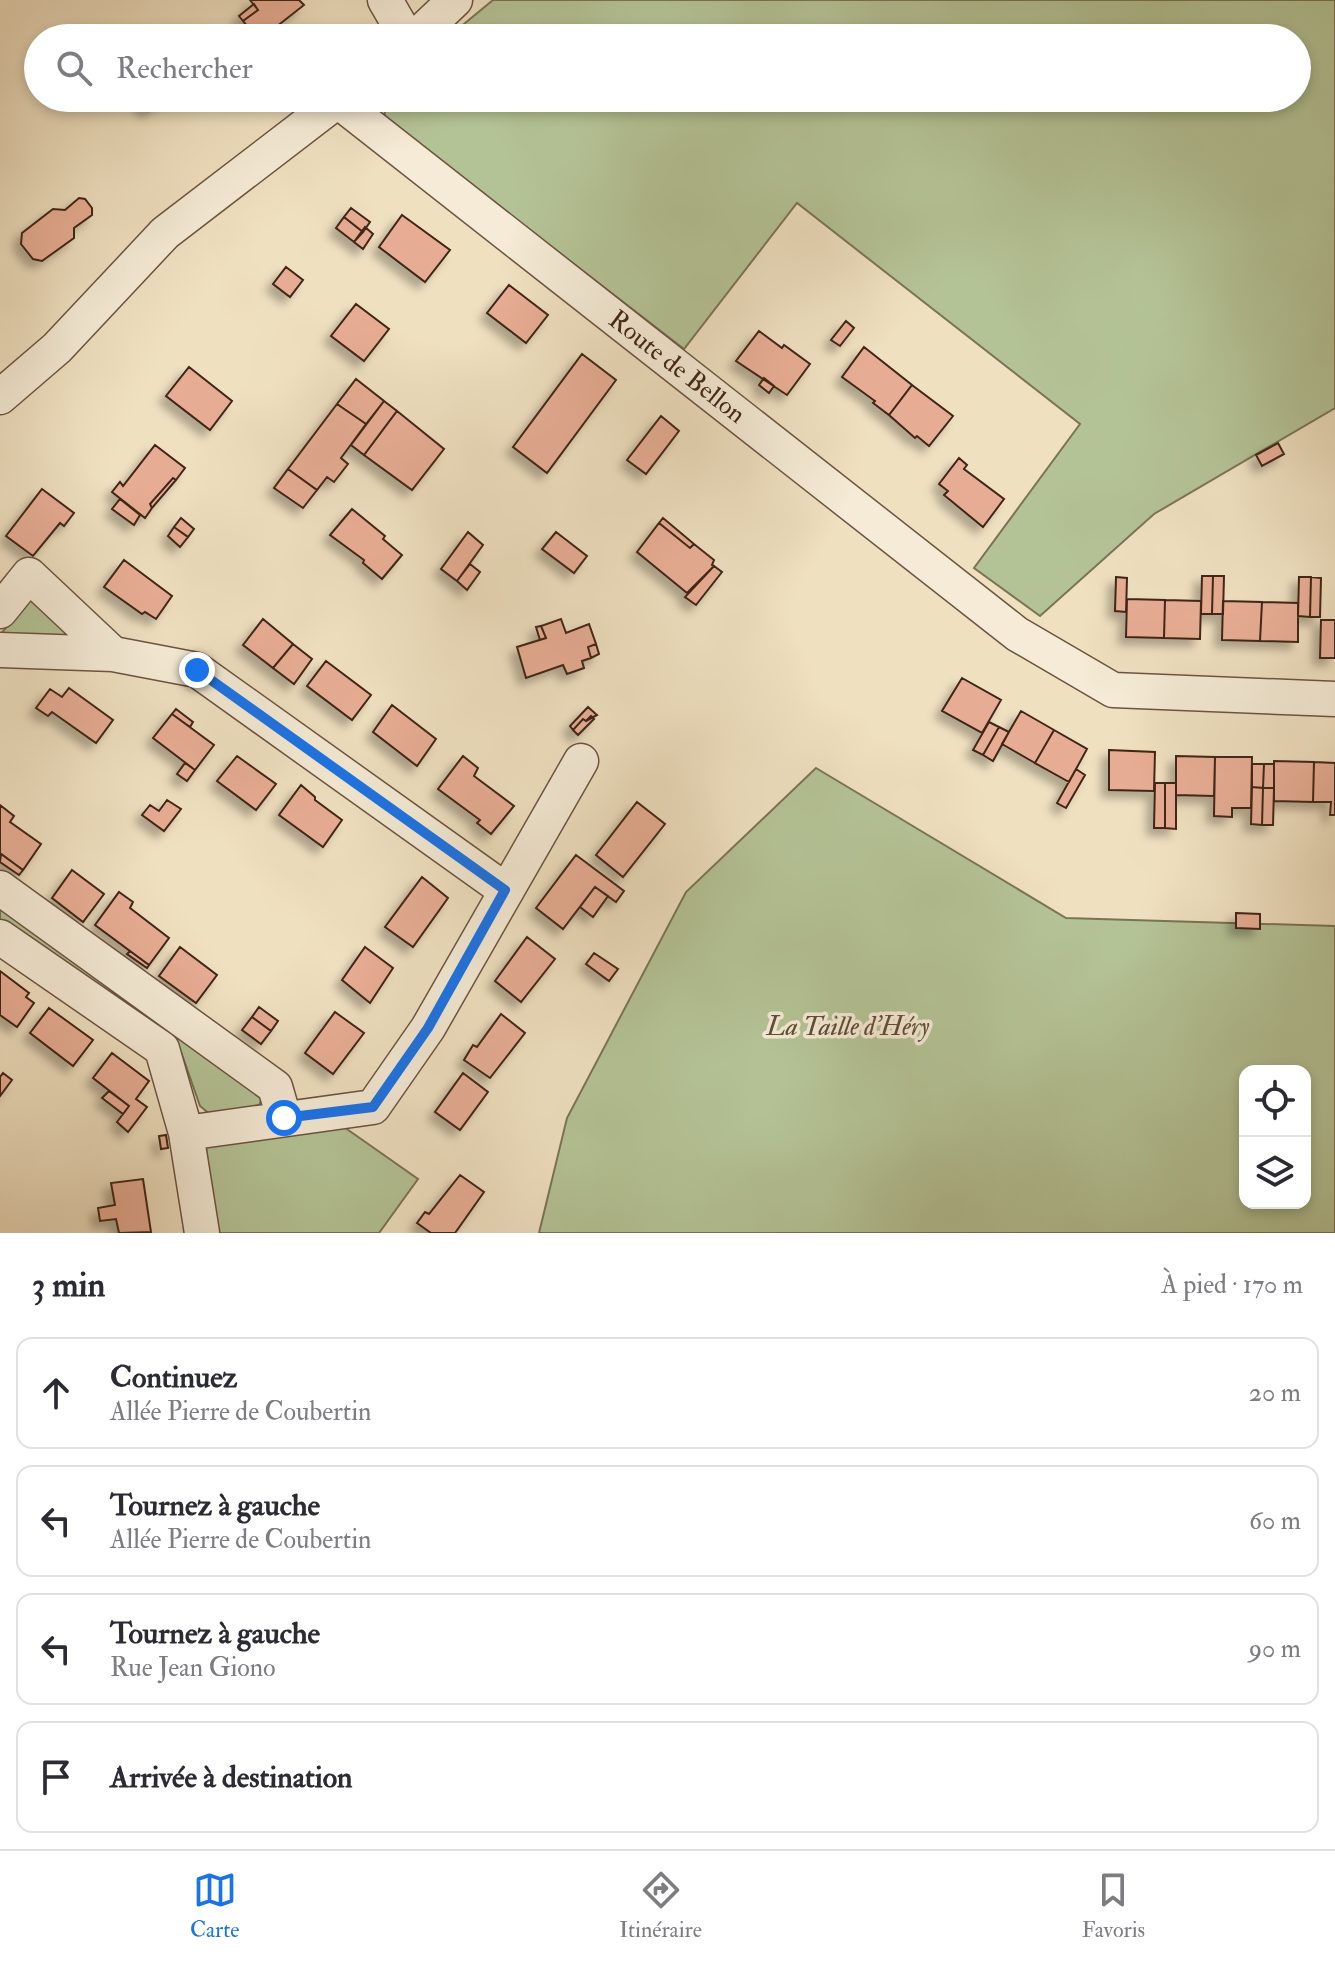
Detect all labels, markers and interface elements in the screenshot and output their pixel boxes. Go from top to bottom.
search box [24,24,1311,112]
icon: search [52,46,96,90]
text: Rechercher [116,50,253,87]
street label: Route de Bellon [602,304,752,430]
route end [179,652,215,688]
park label: La Taille d'Héry [766,1011,930,1043]
map controls [1239,1065,1311,1209]
button: locate [1239,1065,1311,1137]
route start [266,1100,302,1136]
button: layers [1239,1137,1311,1209]
text: 3 min [32,1264,105,1307]
text: À pied · 170 m [1161,1269,1303,1301]
text: Continuez [110,1359,237,1396]
icon: ahead [34,1371,78,1415]
text: 20 m [1249,1377,1301,1409]
text: Allée Pierre de Coubertin [110,1396,372,1428]
text: Tournez à gauche [110,1487,320,1524]
icon: left [34,1499,78,1543]
text: 60 m [1249,1505,1301,1537]
text: Allée Pierre de Coubertin [110,1524,372,1556]
text: Tournez à gauche [110,1615,320,1652]
icon: left [34,1627,78,1671]
text: 90 m [1249,1633,1301,1665]
text: Rue Jean Giono [110,1652,276,1684]
icon: arrive [34,1755,78,1799]
text: Arrivée à destination [110,1759,353,1796]
tab: Carte [190,1868,240,1944]
tab: Itinéraire [619,1868,702,1944]
tab: Favoris [1082,1868,1145,1944]

